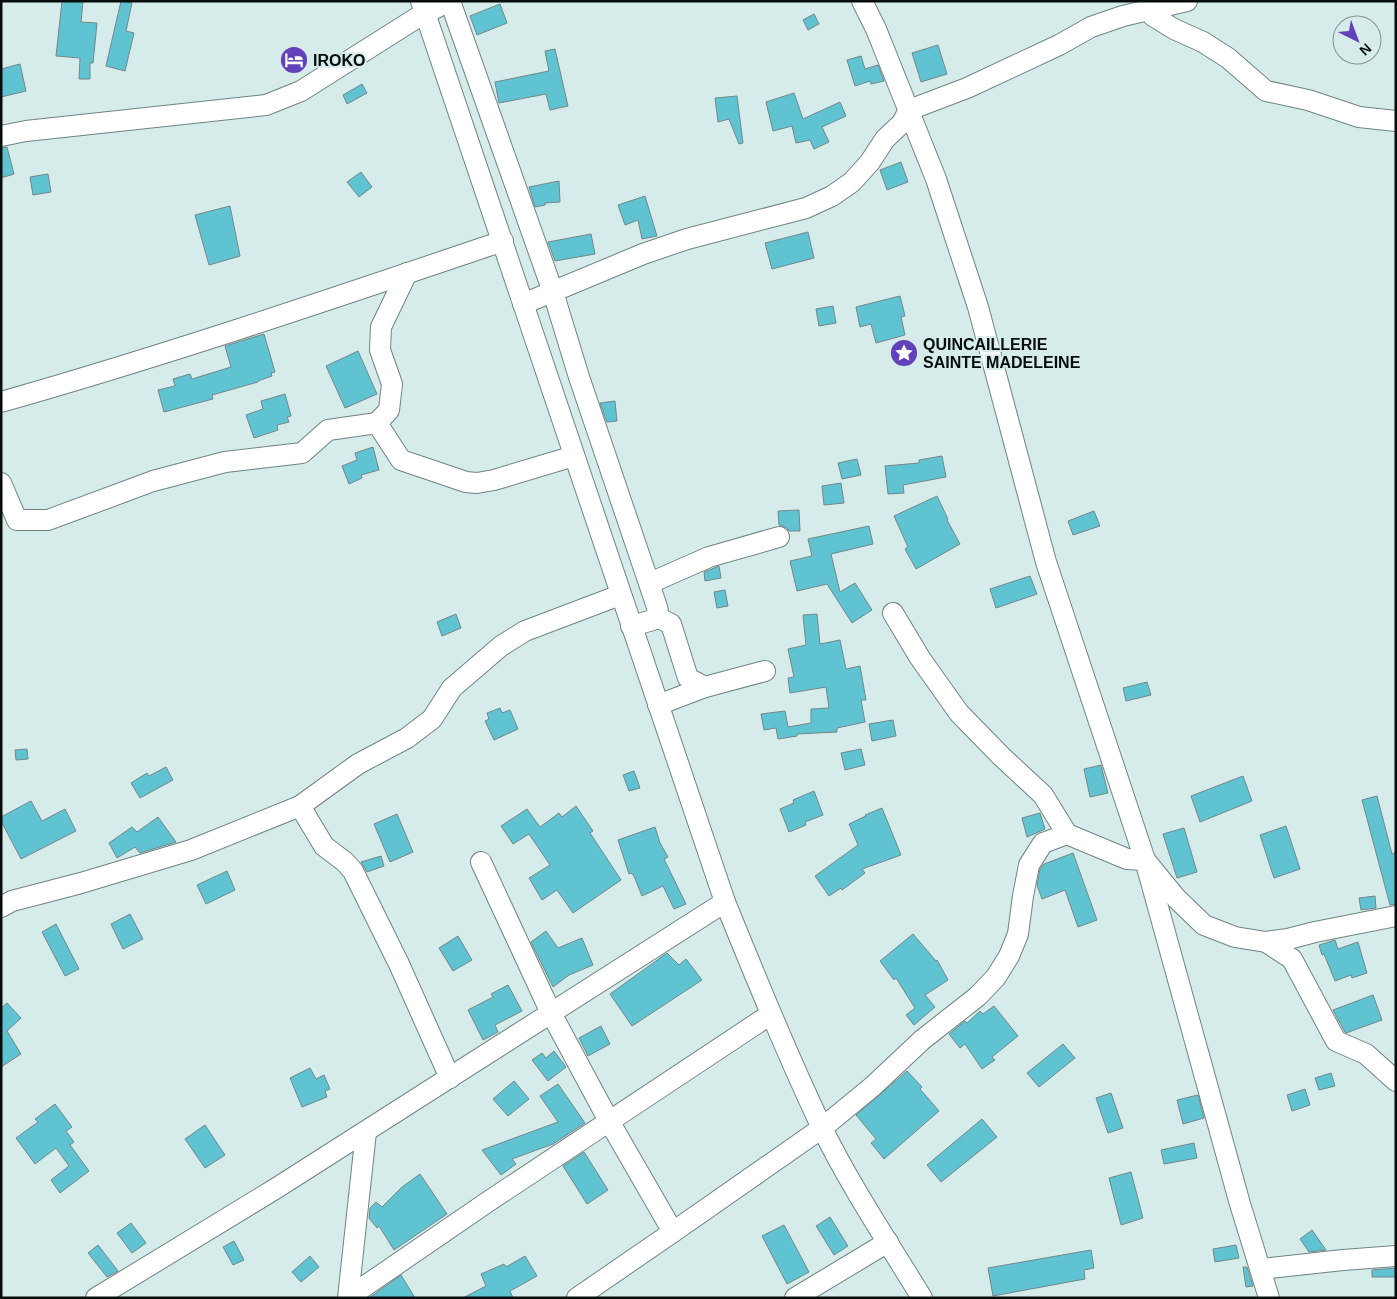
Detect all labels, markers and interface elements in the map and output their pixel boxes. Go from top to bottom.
north arrow [1332,15,1382,65]
text: N [1357,40,1375,59]
hotel icon: IROKO [279,45,309,75]
place label: IROKO [313,52,365,69]
place label: QUINCAILLERIE SAINTE MADELEINE [923,336,1081,371]
place icon: QUINCAILLERIE SAINTE MADELEINE [889,338,919,368]

